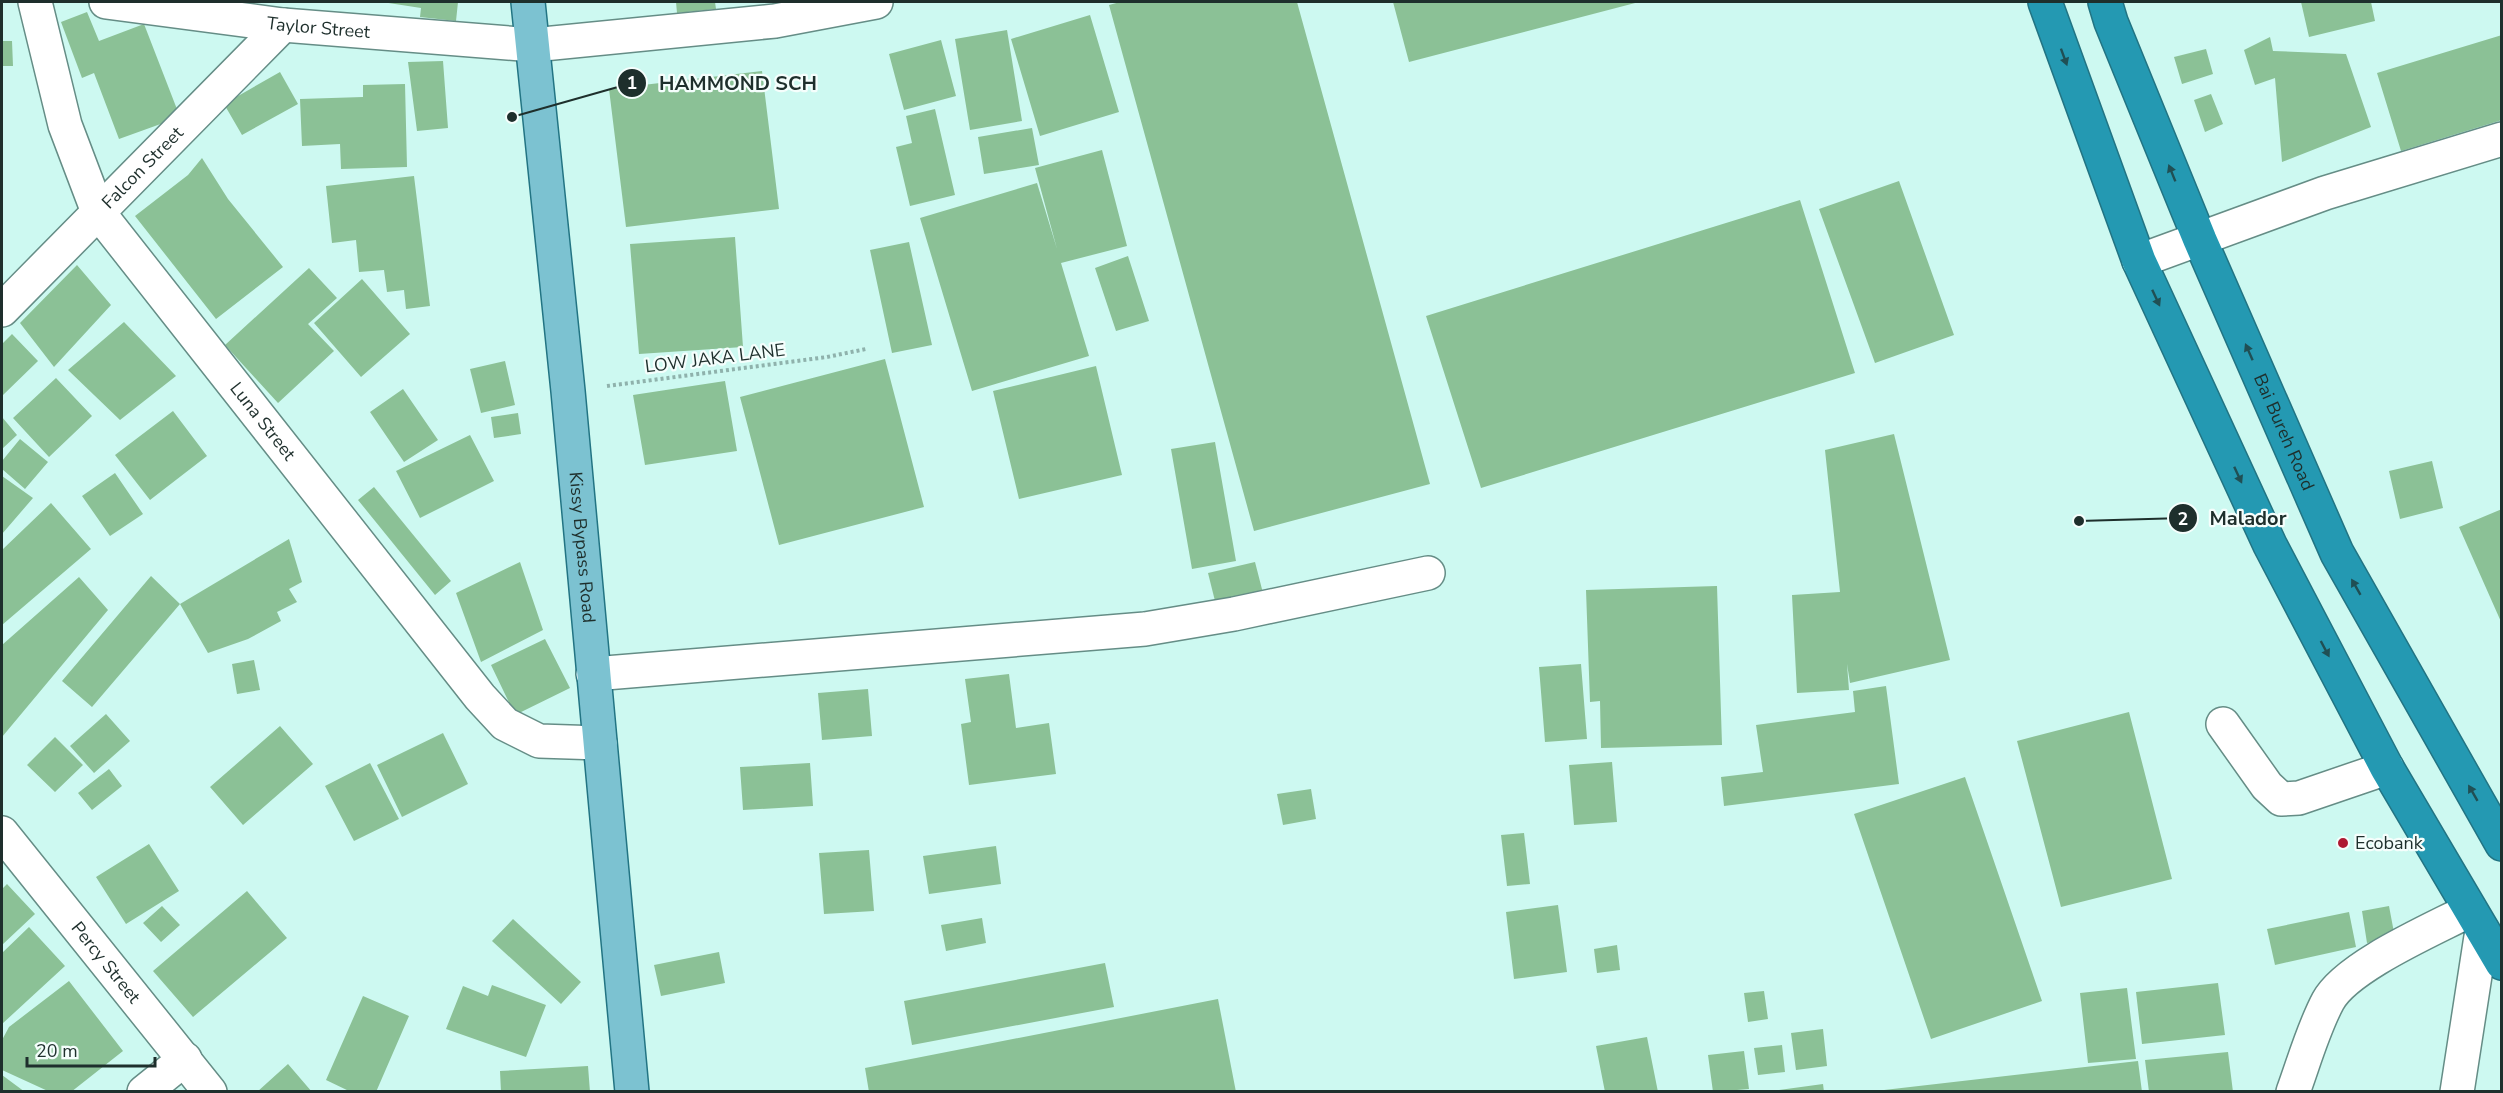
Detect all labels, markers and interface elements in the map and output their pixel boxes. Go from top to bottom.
street label: Taylor Street [265,11,372,44]
one-way arrow [2060,48,2069,66]
callout: HAMMOND SCH [617,64,829,102]
text: HAMMOND SCH [659,70,817,97]
text: 1 [627,71,637,95]
street label: Falcon Street [96,121,189,214]
one-way arrow [2167,164,2177,182]
one-way arrow [2152,289,2161,306]
street label: LOW JAKA LANE [644,338,786,378]
one-way arrow [2244,343,2254,361]
street label: Bai Bureh Road [2248,370,2320,494]
street label: Luna Street [225,377,302,466]
one-way arrow [2233,466,2243,484]
street label: Kissy Bypass Road [563,471,601,624]
callout: Malador [2168,499,2298,537]
text: Malador [2210,505,2287,532]
text: 2 [2178,507,2188,531]
one-way arrow [2350,579,2361,595]
one-way arrow [2320,641,2330,658]
one-way arrow [2467,785,2478,801]
place label: Ecobank [2355,831,2424,855]
marker: Ecobank [2336,836,2350,850]
street label: Percy Street [66,917,147,1009]
scale bar [27,1030,154,1068]
text: 20 m [36,1039,78,1063]

